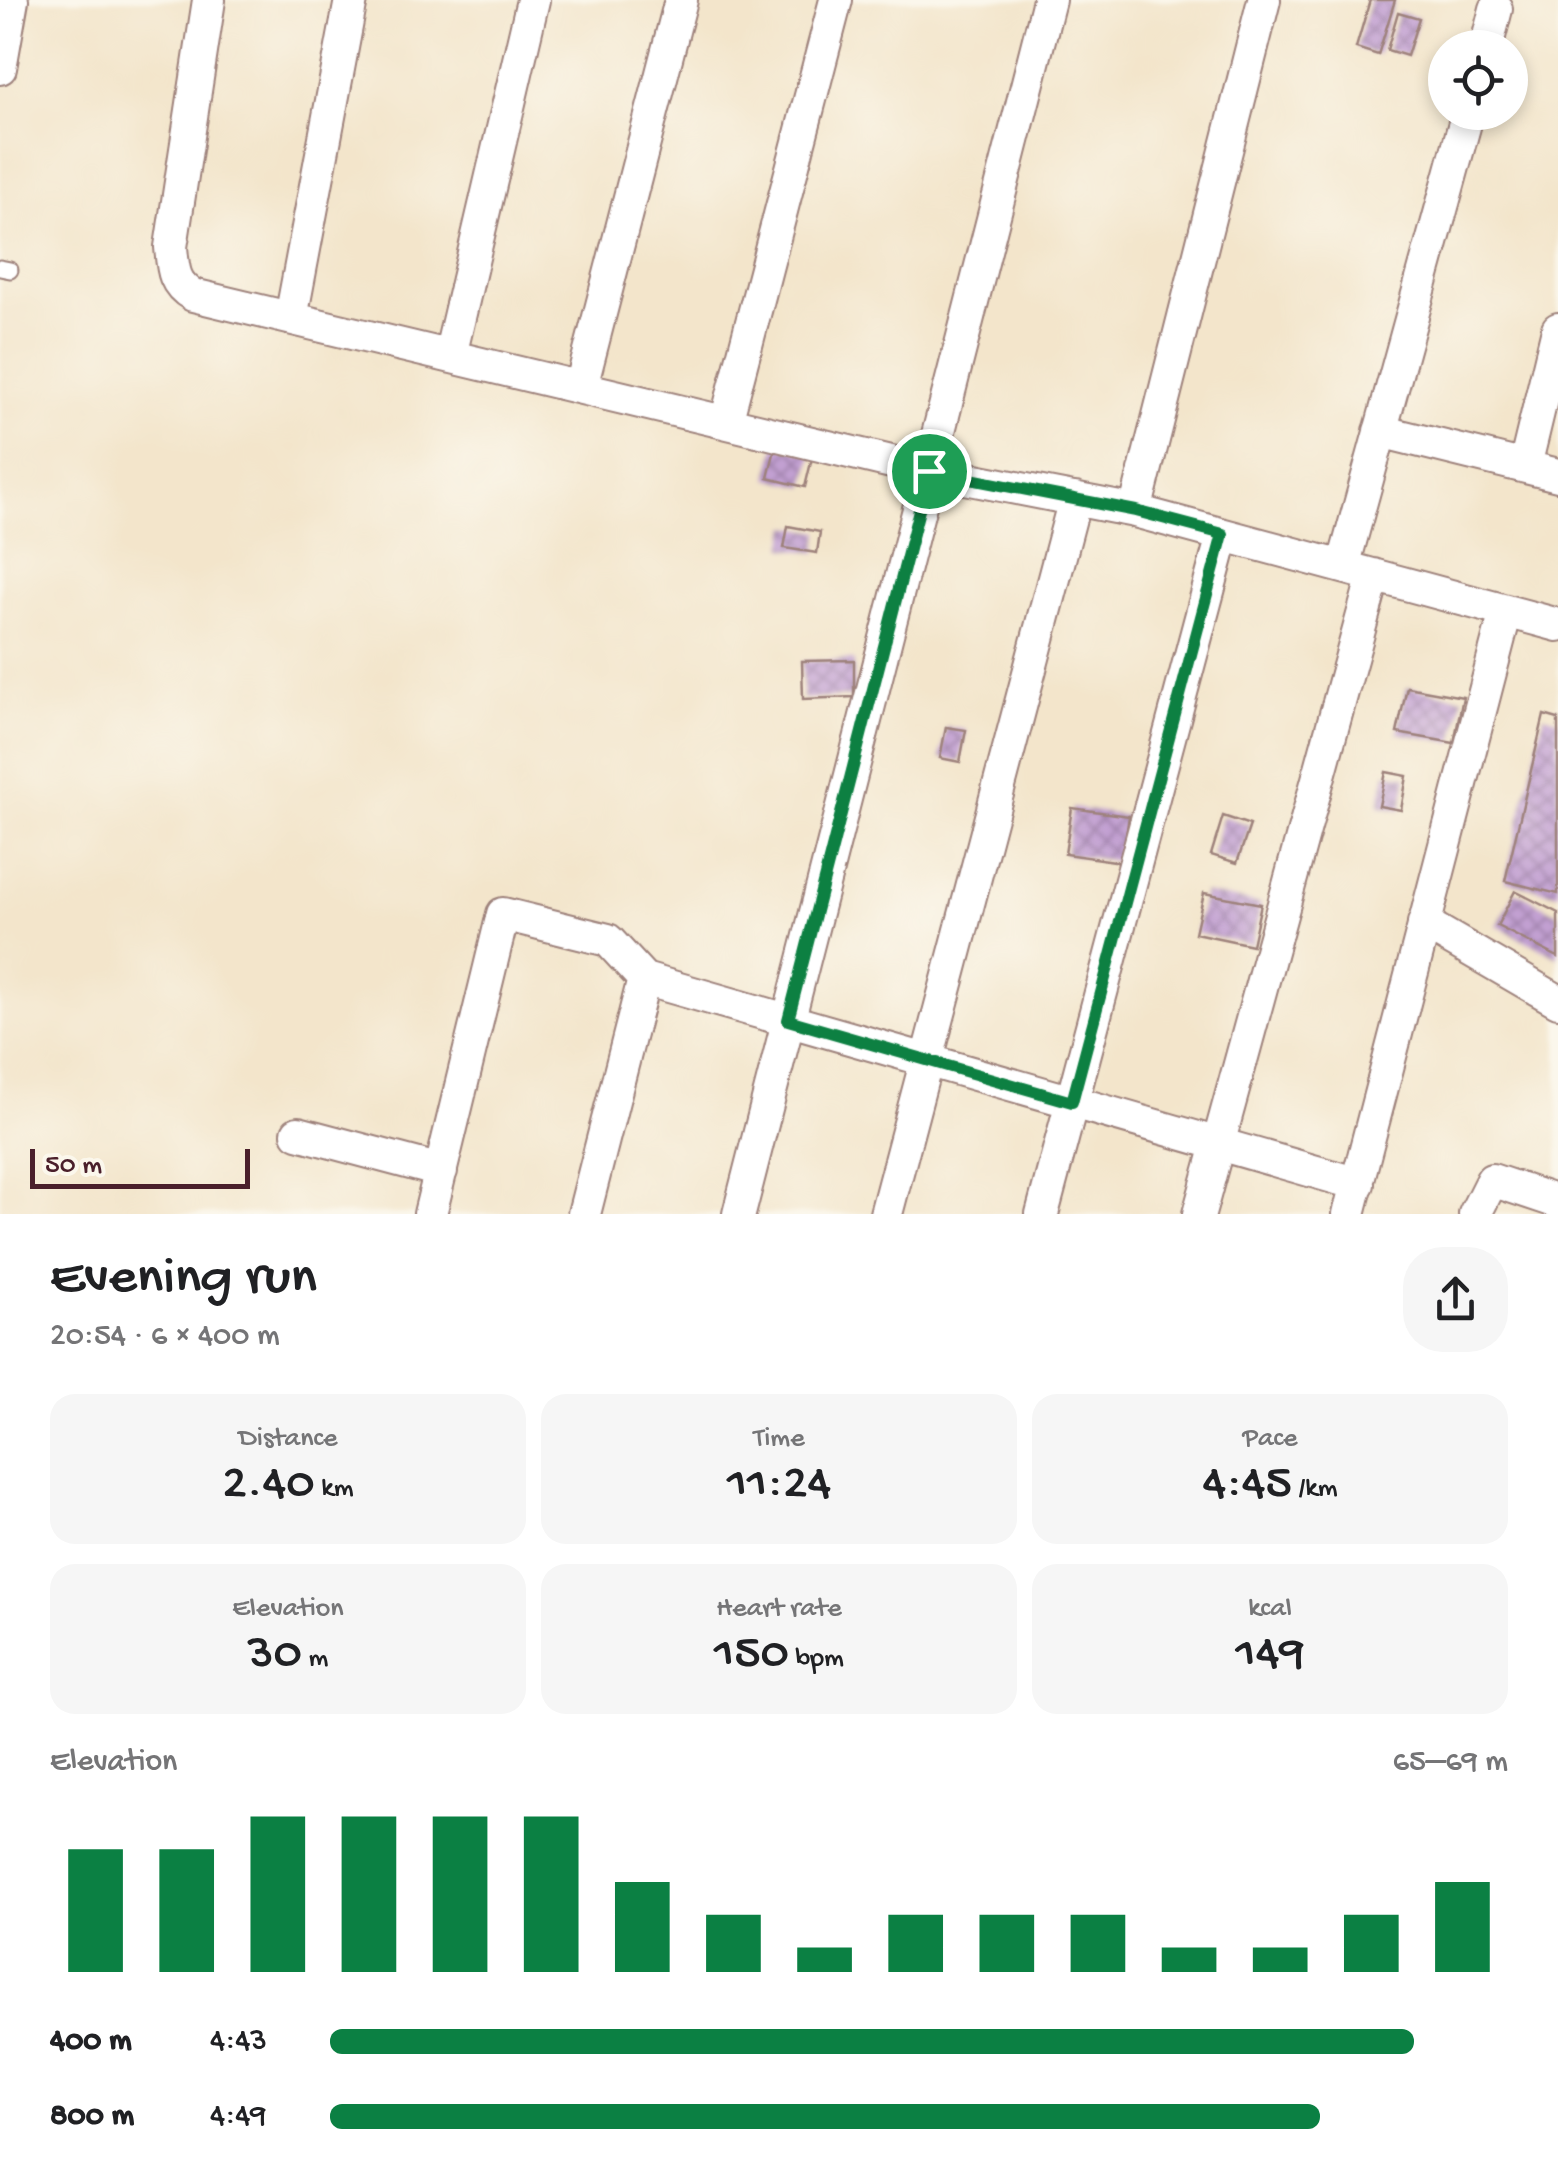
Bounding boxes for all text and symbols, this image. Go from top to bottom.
map controls [1428,30,1528,130]
button: locate [1428,30,1528,130]
pin [887,429,972,514]
icon: arrive [902,444,957,499]
scale bar [30,1144,250,1188]
text: 50 m [45,1150,102,1183]
button: share [1403,1247,1508,1352]
text: Evening run [50,1248,317,1312]
text: 20:54 · 6 × 400 m [50,1318,280,1356]
text: Distance [239,1423,337,1456]
text: Time [753,1423,805,1456]
text: Pace [1243,1423,1297,1456]
text: 2.40 [222,1456,315,1515]
text: 11:24 [727,1456,831,1515]
text: 4:45 [1202,1456,1292,1515]
text: km [315,1473,354,1506]
text: /km [1292,1473,1338,1506]
text: Elevation [232,1593,344,1626]
text: Heart rate [716,1593,842,1626]
text: kcal [1248,1593,1292,1626]
text: 30 [248,1626,302,1685]
text: 150 [714,1626,789,1685]
text: 149 [1236,1626,1304,1685]
text: m [302,1643,328,1676]
text: bpm [789,1643,844,1676]
text: Elevation [50,1744,177,1782]
text: 65–69 m [1393,1744,1508,1782]
text: 400 m [50,2023,132,2061]
text: 4:43 [210,2023,267,2061]
text: 800 m [50,2098,134,2136]
text: 4:49 [210,2098,266,2136]

